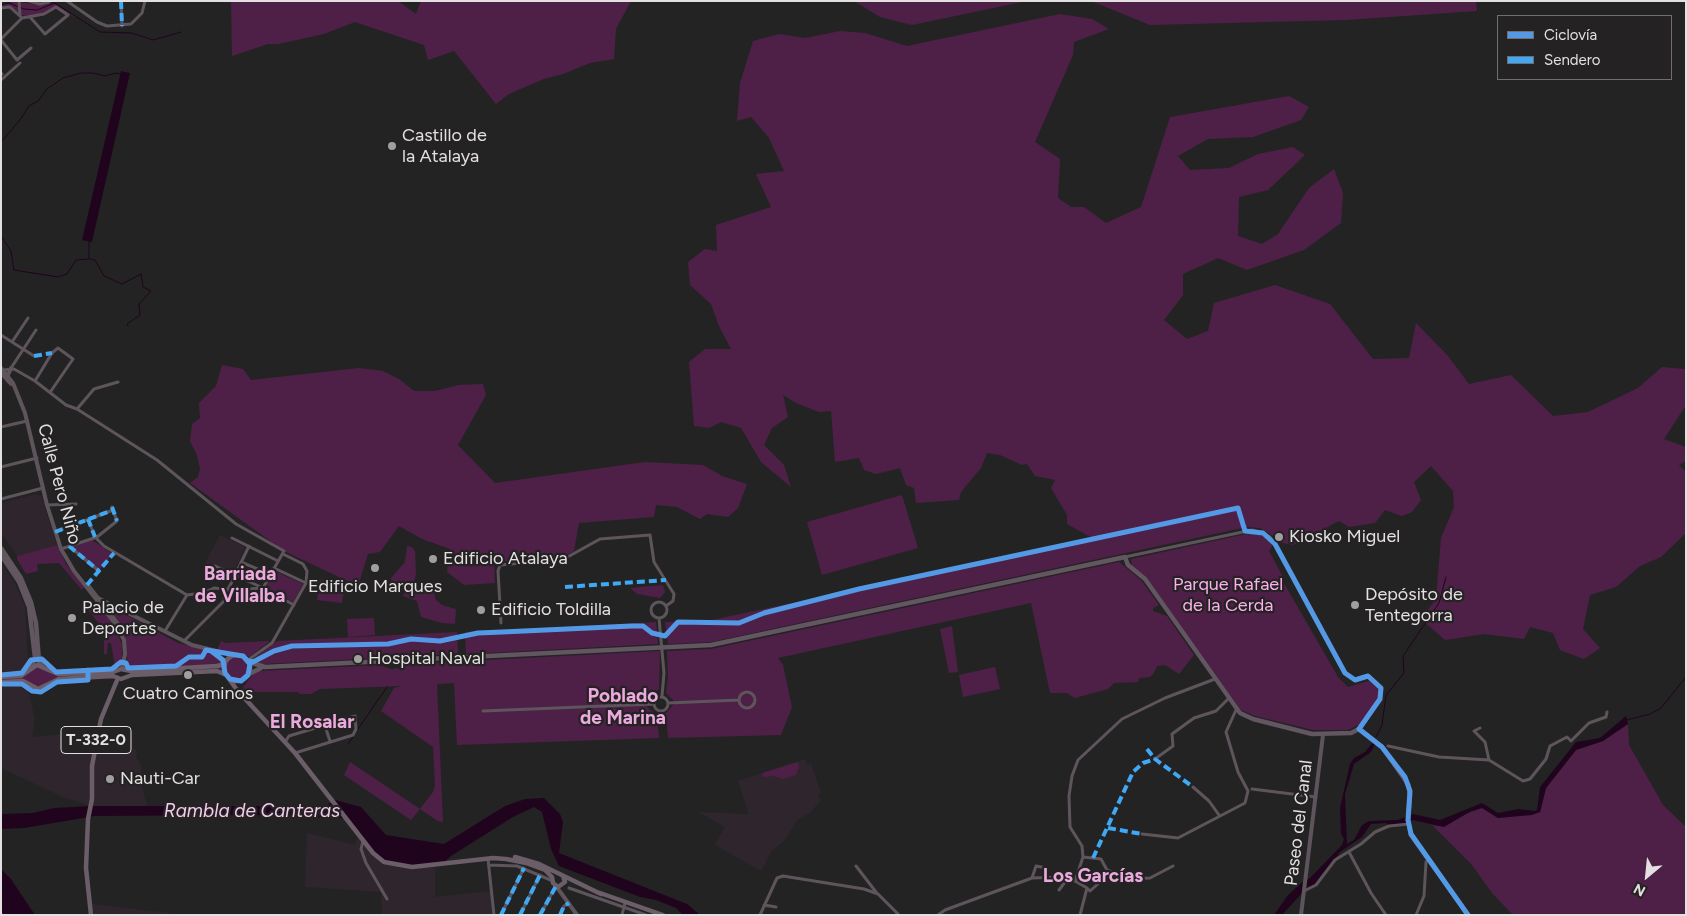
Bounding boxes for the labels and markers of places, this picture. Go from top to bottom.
place label: Castillo de la Atalaya [402,125,487,168]
marker: Castillo de la Atalaya [386,140,398,152]
place label: Kiosko Miguel [1289,526,1400,548]
marker: Kiosko Miguel [1273,531,1285,543]
place label: Edificio Atalaya [443,548,568,570]
marker: Edificio Atalaya [427,553,439,565]
marker: Edificio Marques [369,562,381,574]
place label: Edificio Marques [308,576,442,598]
place label: Depósito de Tentegorra [1365,584,1463,626]
place label: Palacio de Deportes [82,597,164,640]
place label: Edificio Toldilla [491,599,611,621]
marker: Depósito de Tentegorra [1349,599,1361,611]
marker: Edificio Toldilla [475,604,487,616]
marker: Palacio de Deportes [66,612,78,624]
place label: Hospital Naval [368,648,485,670]
marker: Hospital Naval [352,653,364,665]
marker: Cuatro Caminos [182,669,194,681]
place label: Cuatro Caminos [123,683,253,705]
place label: Nauti-Car [120,768,200,790]
marker: Nauti-Car [104,773,116,785]

